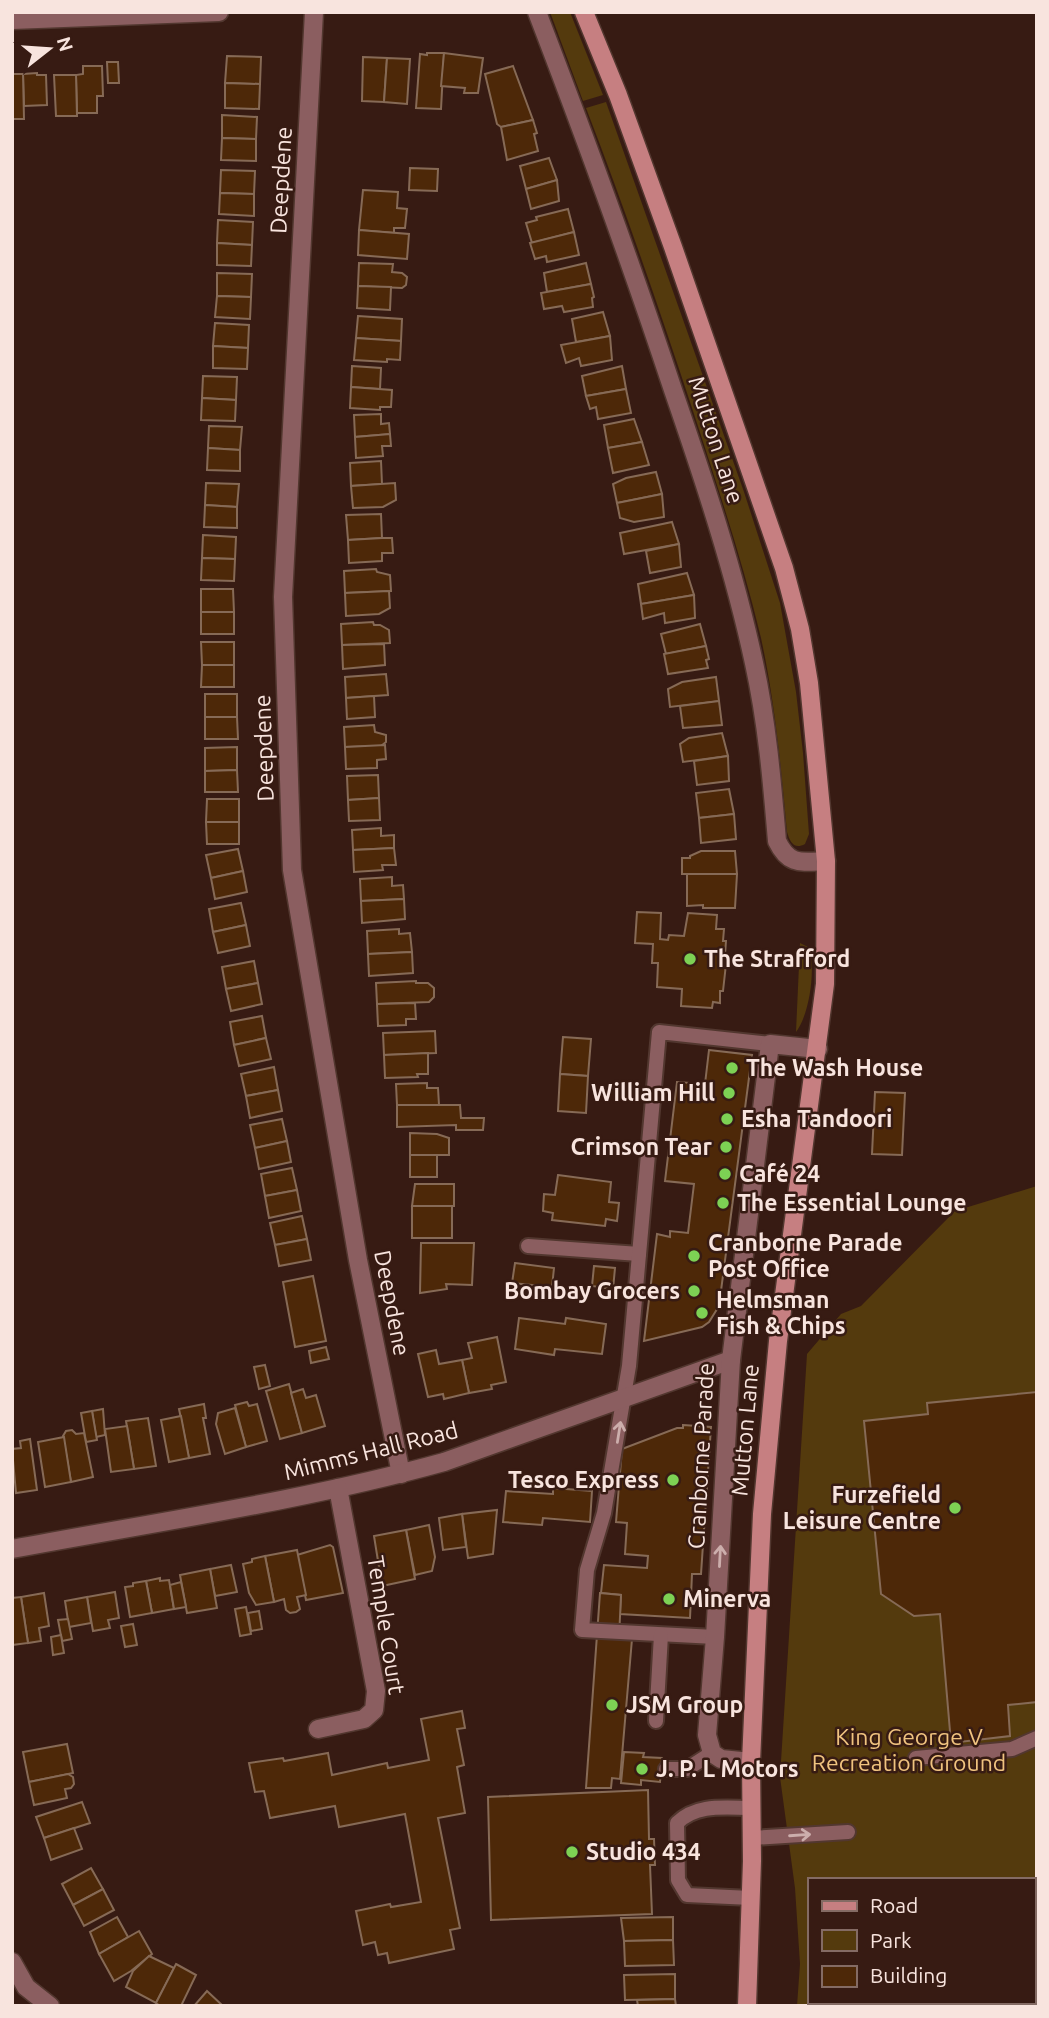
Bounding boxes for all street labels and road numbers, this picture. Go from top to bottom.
street label: Deepdene [265,126,296,234]
street label: Mutton Lane [684,373,749,507]
street label: Deepdene [249,694,278,802]
street label: Deepdene [370,1248,415,1358]
street label: Cranborne Parade [683,1362,718,1550]
street label: Mutton Lane [726,1363,763,1497]
street label: Mimms Hall Road [281,1417,461,1484]
street label: Temple Court [363,1554,410,1696]

